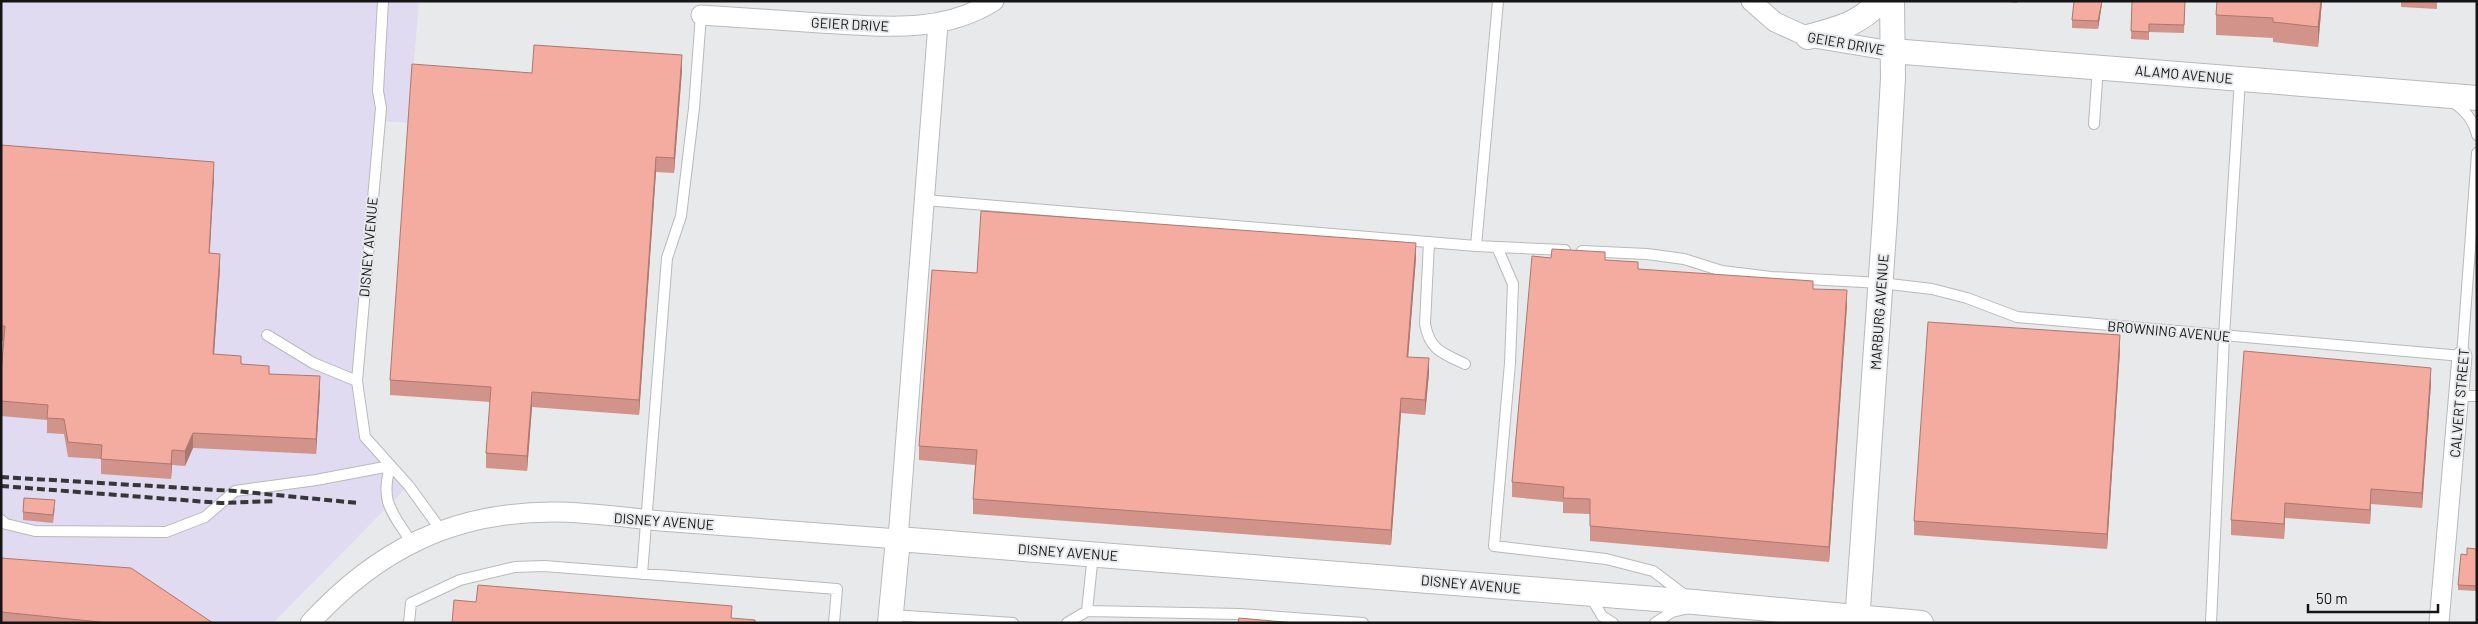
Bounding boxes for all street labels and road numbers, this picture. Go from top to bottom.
street label: GEIER DRIVE [811,13,889,35]
street label: GEIER DRIVE [1806,28,1886,58]
street label: ALAMO AVENUE [2134,61,2234,87]
street label: DISNEY AVENUE [355,196,381,298]
street label: MARBURG AVENUE [1866,253,1892,371]
street label: BROWNING AVENUE [2107,317,2231,345]
street label: CALVERT STREET [2446,348,2472,458]
street label: DISNEY AVENUE [613,509,715,533]
street label: DISNEY AVENUE [1017,540,1119,564]
street label: DISNEY AVENUE [1420,571,1522,597]

